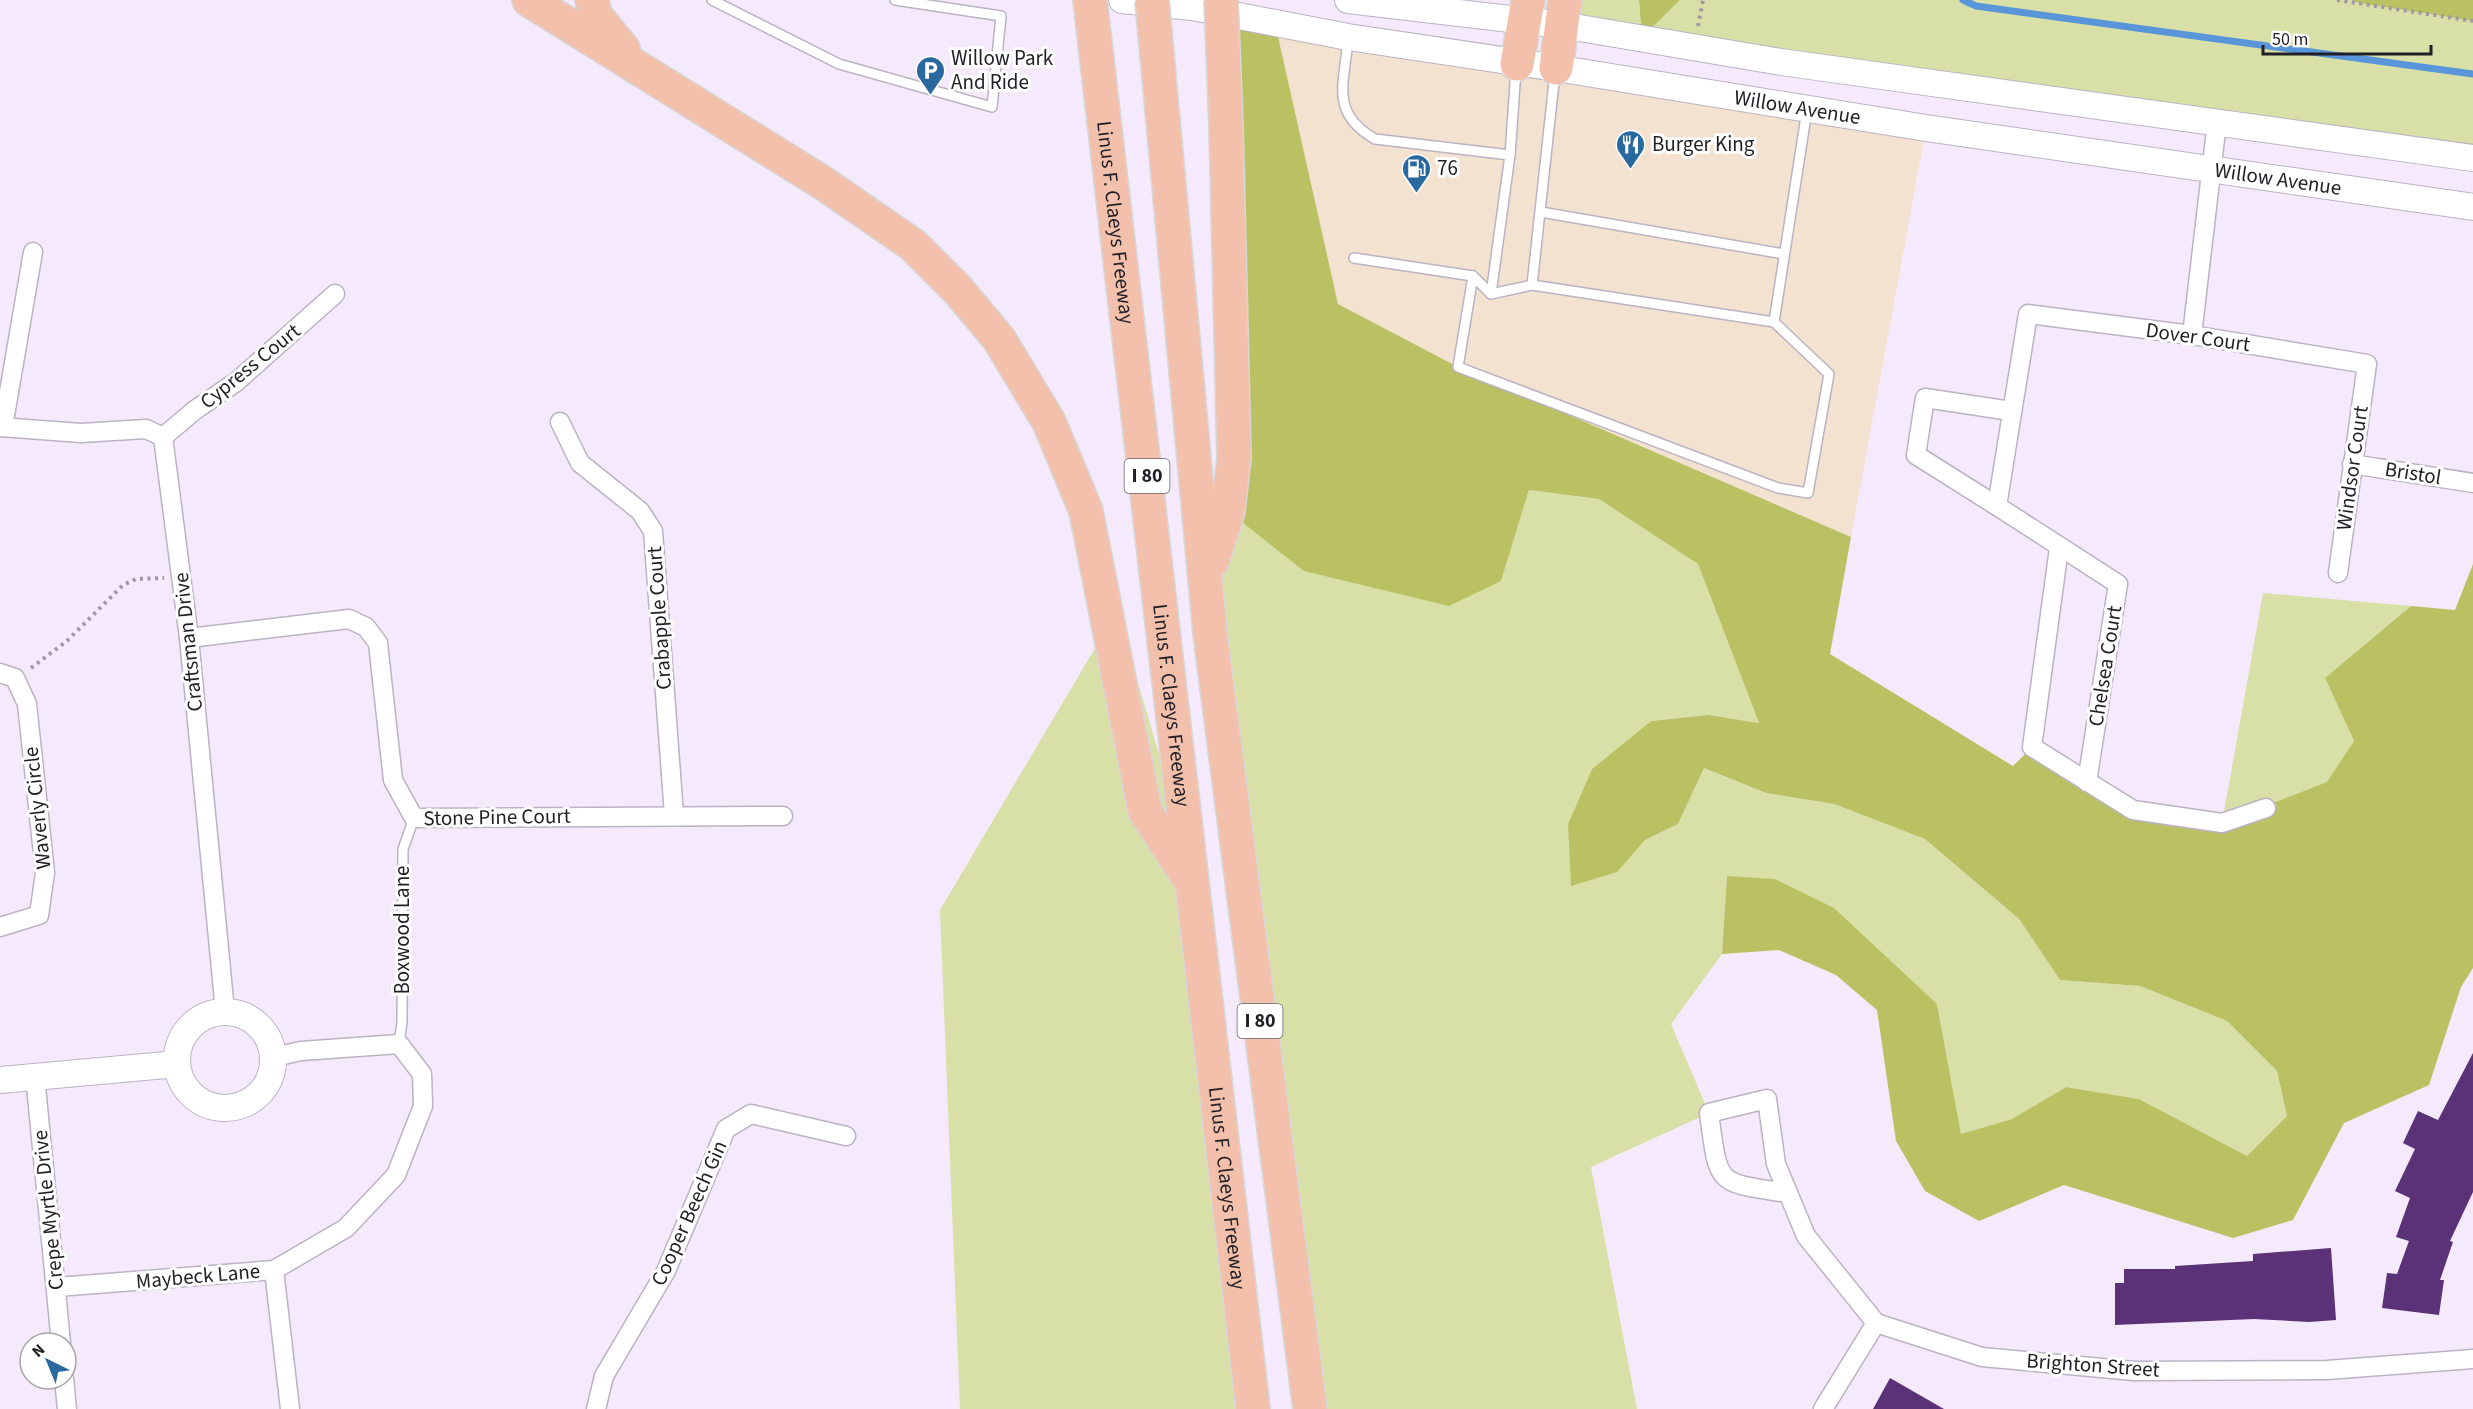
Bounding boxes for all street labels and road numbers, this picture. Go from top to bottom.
street label: Willow Avenue [1732,82,1863,132]
street label: Linus F. Claeys Freeway [1089,119,1142,326]
street label: Willow Avenue [2213,155,2343,203]
street label: Dover Court [2144,315,2252,359]
street label: Cypress Court [193,316,307,416]
street label: Windsor Court [2328,404,2376,532]
street label: Bristol [2383,454,2443,492]
road number: I 80 [1124,459,1170,493]
street label: Crabapple Court [639,545,679,691]
street label: Craftsman Drive [166,571,210,713]
street label: Linus F. Claeys Freeway [1145,602,1198,809]
street label: Chelsea Court [2081,603,2129,729]
street label: Waverly Circle [16,745,58,871]
street label: Stone Pine Court [423,801,571,833]
street label: Boxwood Lane [387,865,417,995]
road number: I 80 [1238,1004,1282,1038]
street label: Linus F. Claeys Freeway [1201,1085,1254,1291]
street label: Crepe Myrtle Drive [25,1129,71,1291]
street label: Cooper Beech Gin [644,1135,734,1291]
street label: Maybeck Lane [135,1256,261,1296]
street label: Brighton Street [2025,1345,2161,1385]

